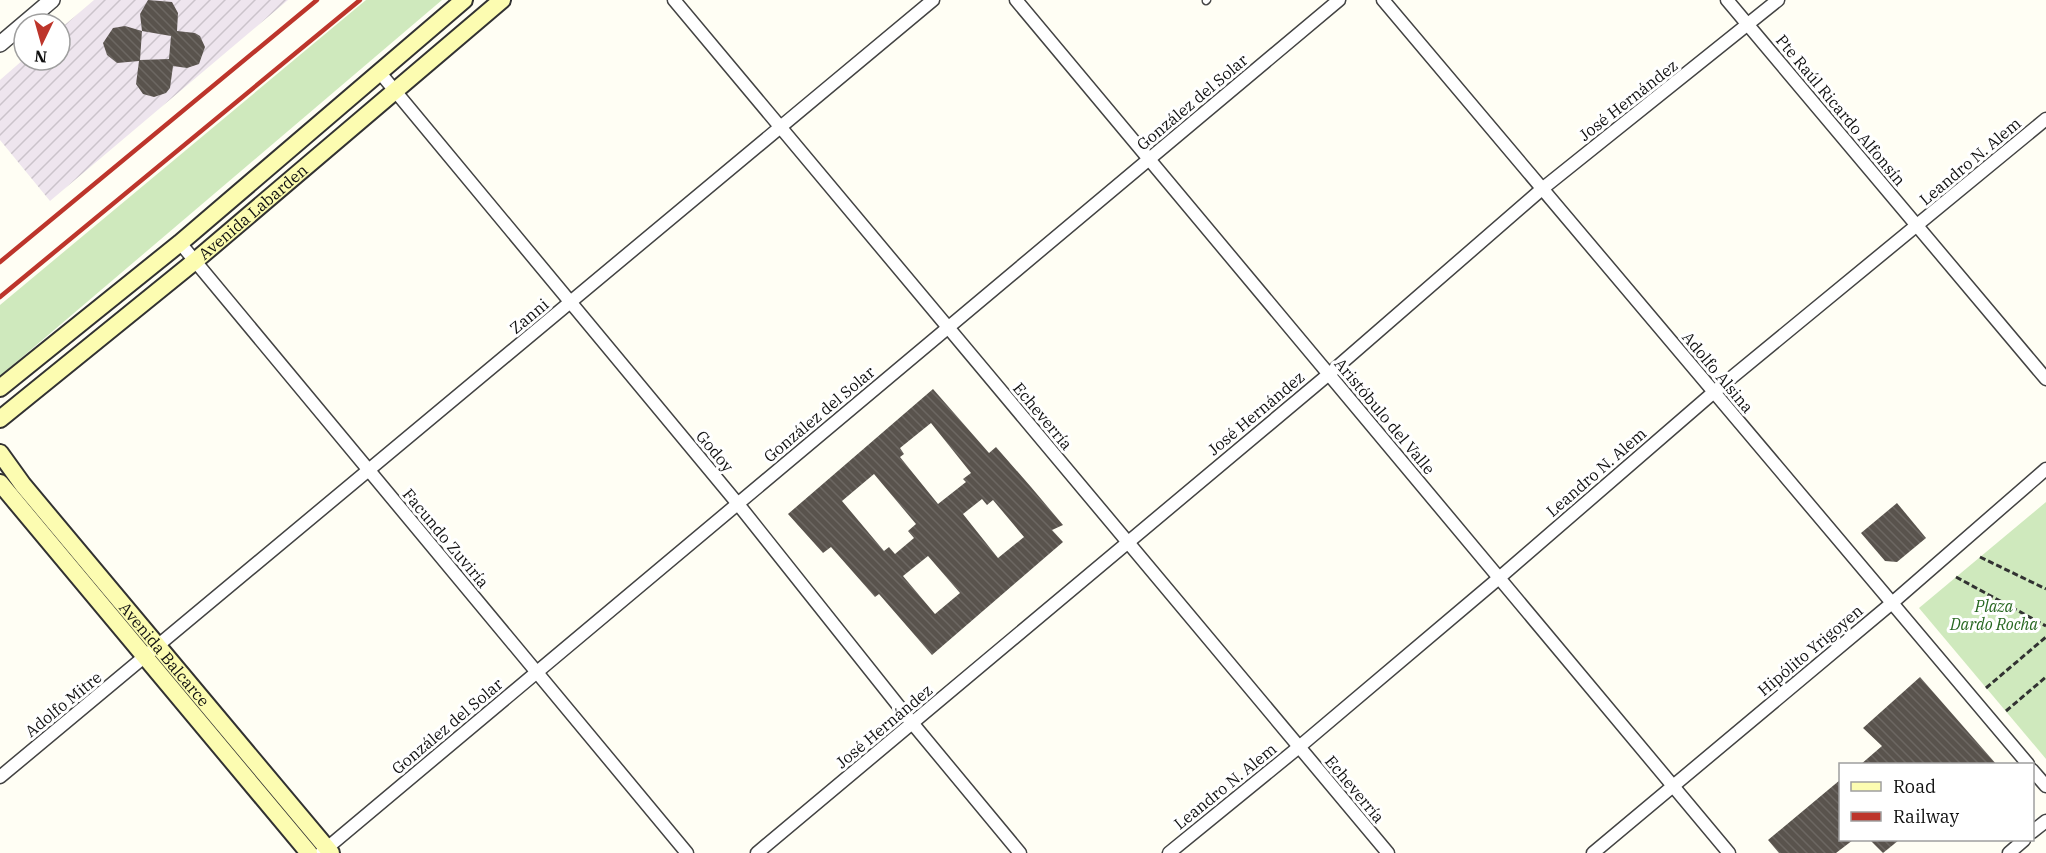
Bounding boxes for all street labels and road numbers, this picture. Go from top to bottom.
street label: Pte Raúl Ricardo Alfonsín [1772,30,1910,190]
street label: González del Solar [1132,50,1252,154]
street label: José Hernández [1575,55,1681,145]
street label: Leandro N. Alem [1915,113,2025,209]
street label: Avenida Labarden [194,160,312,264]
street label: Zanni [506,294,552,338]
street label: Adolfo Alsina [1678,327,1758,417]
street label: Aristóbulo del Valle [1330,354,1440,478]
street label: González del Solar [759,362,879,466]
street label: José Hernández [1204,367,1308,459]
street label: Echeverría [1009,378,1077,454]
street label: Leandro N. Alem [1542,423,1650,521]
street label: Godoy [692,426,738,476]
street label: Facundo Zuviría [399,484,493,592]
street label: Avenida Balcarce [115,598,214,710]
street label: Hipólito Yrigoyen [1753,600,1867,700]
street label: Adolfo Mitre [21,667,105,741]
street label: González del Solar [387,674,507,778]
street label: José Hernández [832,680,936,772]
street label: Leandro N. Alem [1170,739,1280,833]
street label: Echeverría [1321,751,1389,827]

